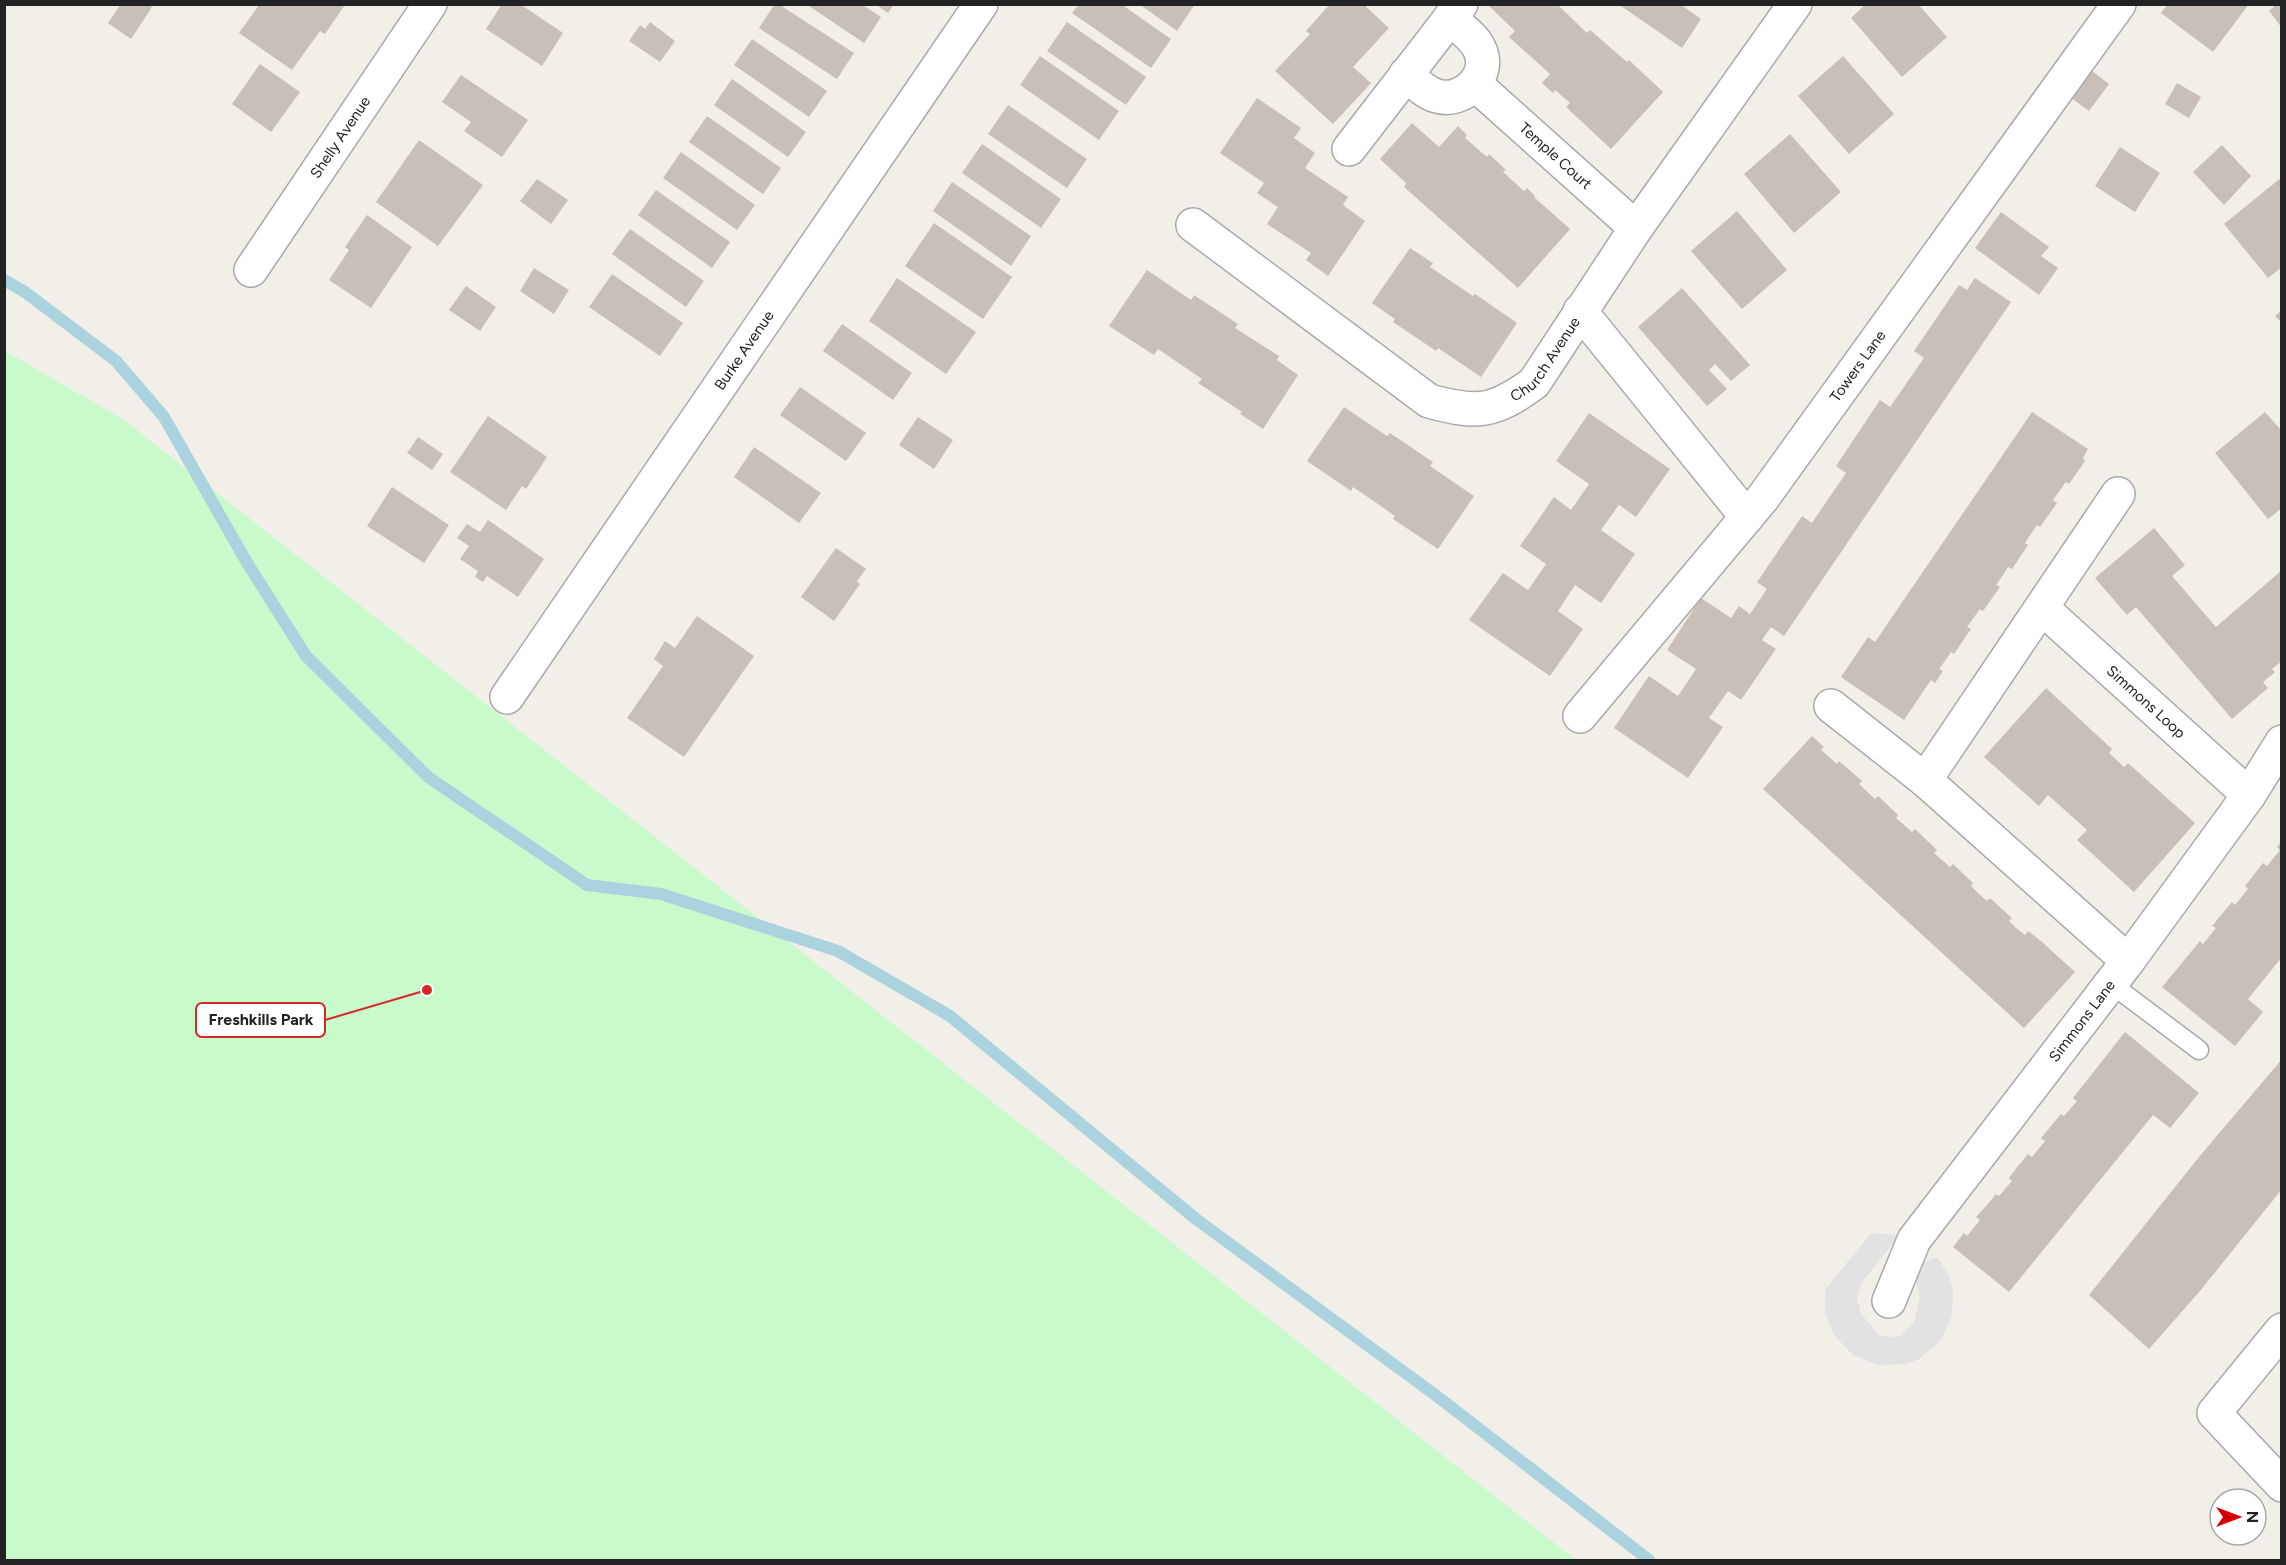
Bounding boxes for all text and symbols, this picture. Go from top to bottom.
street label: Shelly Avenue [306,93,374,182]
street label: Temple Court [1516,119,1596,193]
street label: Burke Avenue [711,307,778,394]
street label: Church Avenue [1507,314,1584,406]
street label: Towers Lane [1826,327,1890,405]
street label: Simmons Loop [2103,662,2189,742]
street label: Simmons Lane [2045,977,2119,1065]
callout: Freshkills Park [196,1003,325,1037]
text: Freshkills Park [209,1010,314,1029]
north arrow [2208,1487,2268,1547]
text: N [2243,1511,2262,1523]

